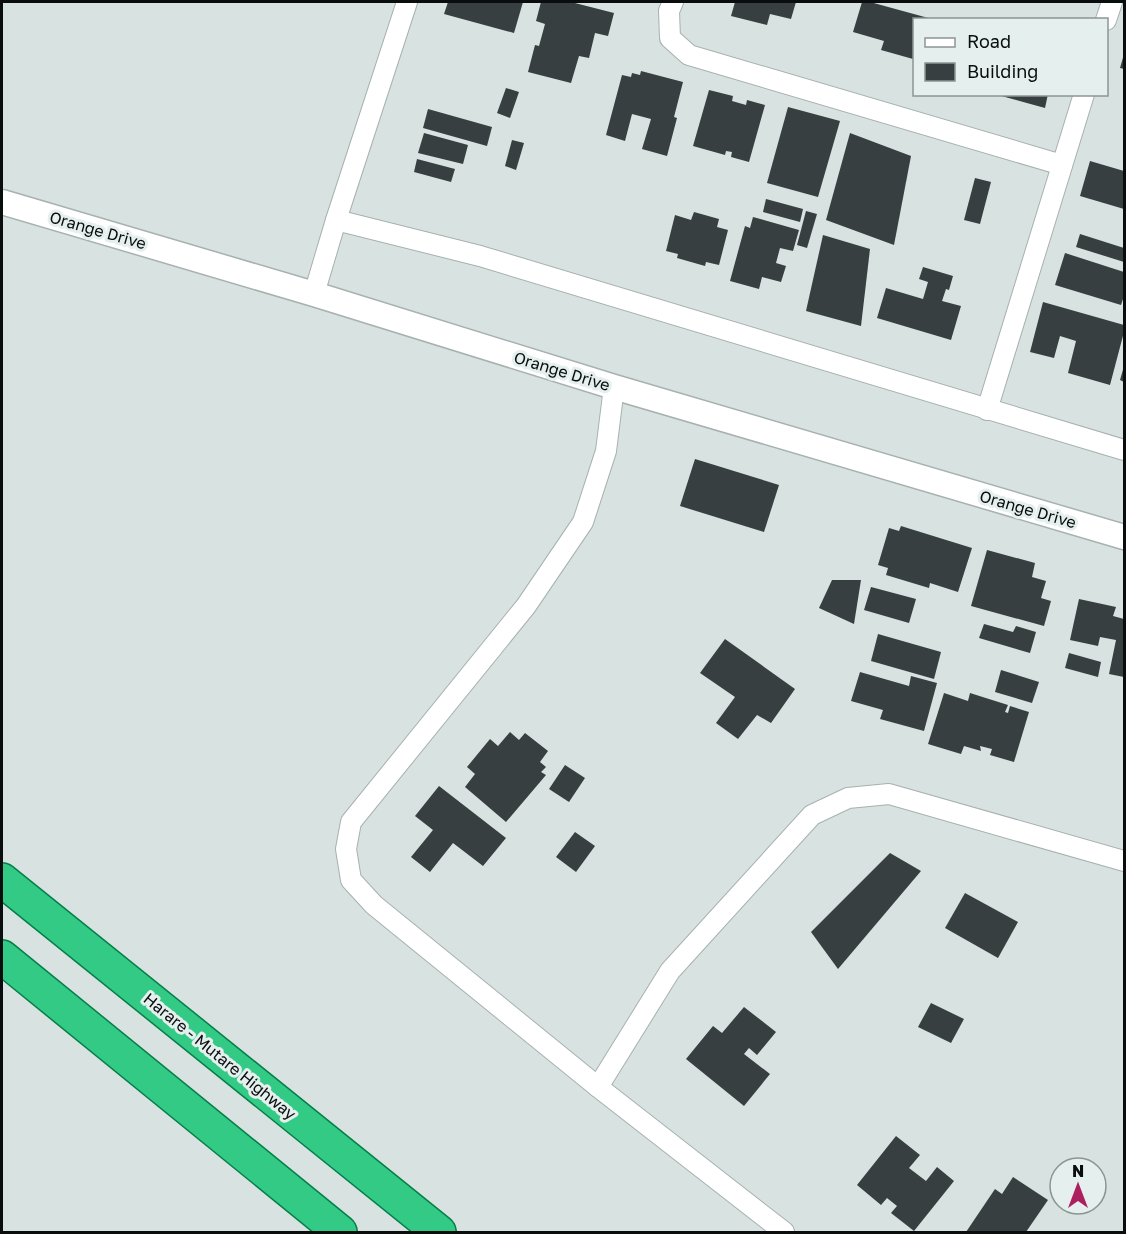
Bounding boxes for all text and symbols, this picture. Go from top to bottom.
legend [913,18,1108,96]
text: Road [967,30,1011,52]
text: Building [967,60,1038,82]
street label: Orange Drive [47,207,149,253]
street label: Orange Drive [511,347,613,395]
street label: Orange Drive [977,486,1079,532]
street label: Harare - Mutare Highway [140,988,300,1124]
north arrow [1048,1156,1108,1216]
text: N [1072,1161,1084,1181]

